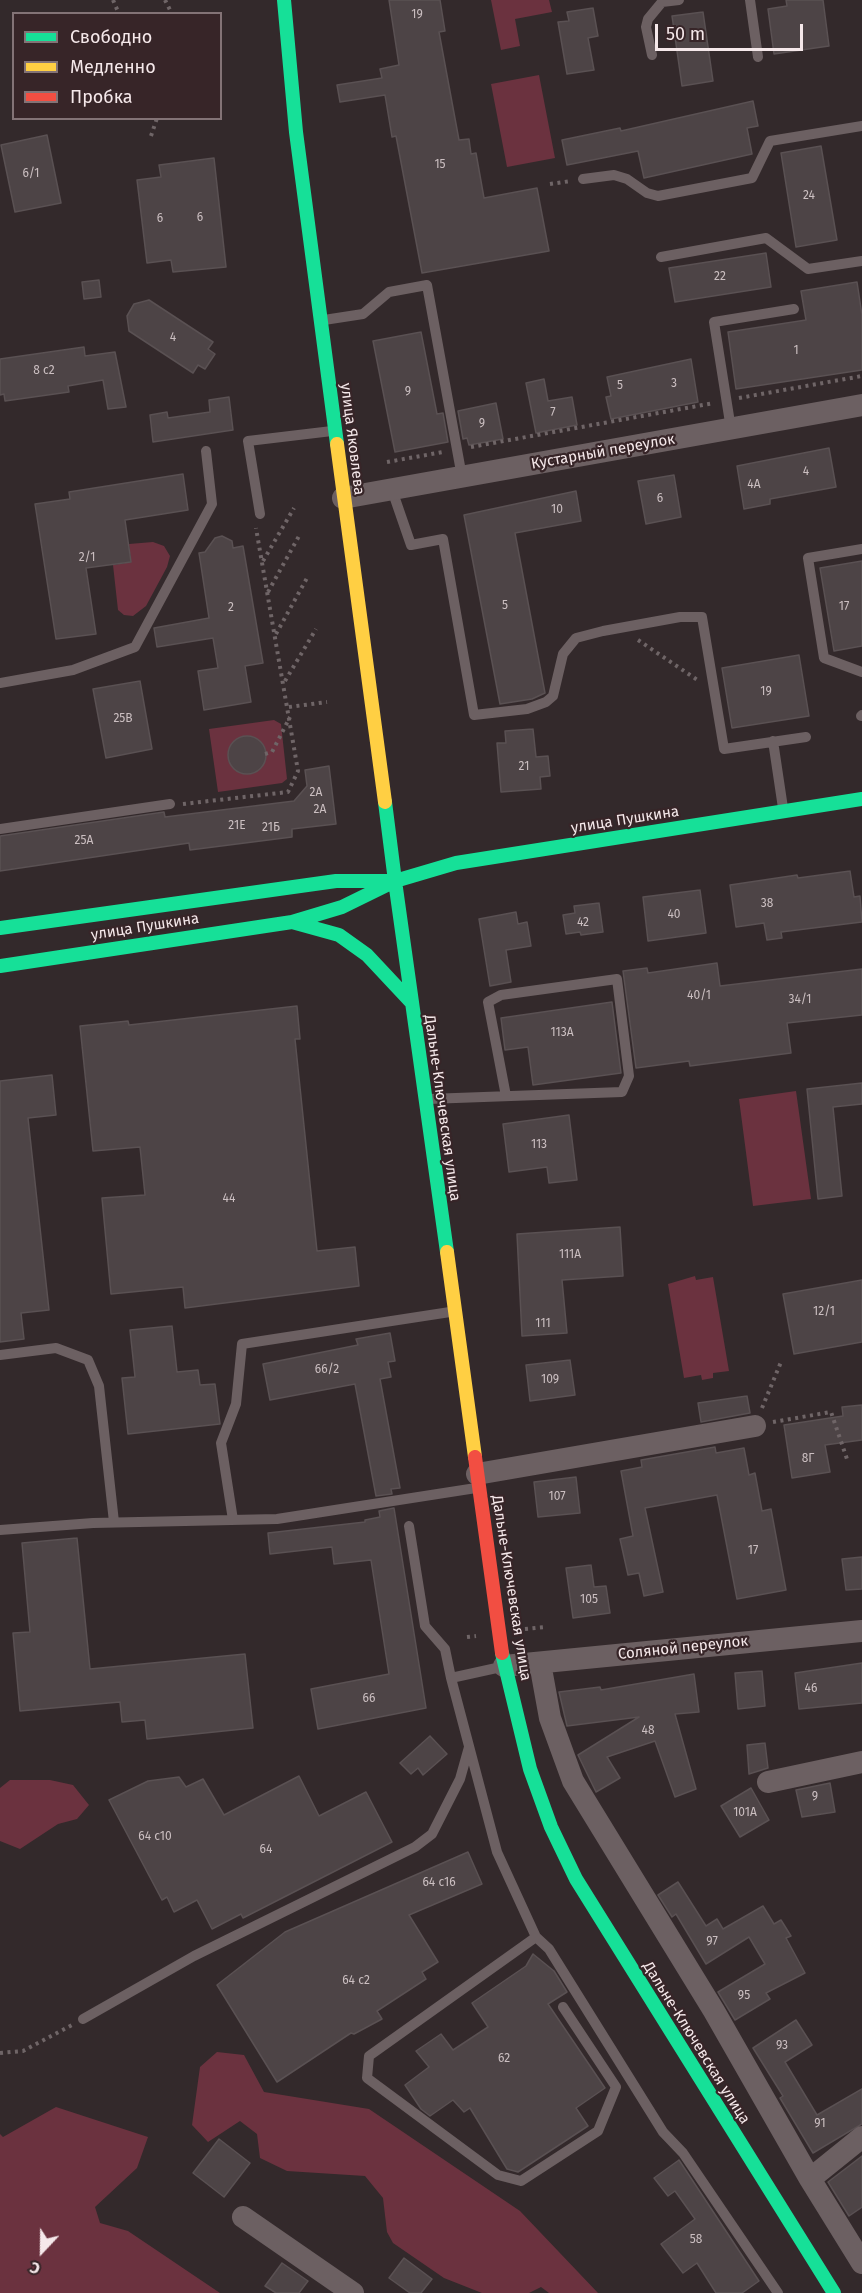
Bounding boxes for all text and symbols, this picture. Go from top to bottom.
house number: 19 [411,8,423,22]
legend [12,12,222,120]
scale bar [658,12,806,50]
text: 50 m [666,23,705,45]
text: Свободно [70,26,152,48]
text: Медленно [70,56,156,78]
text: Пробка [70,86,133,108]
house number: 15 [434,158,446,172]
house number: 6/1 [23,167,39,181]
house number: 24 [803,189,815,203]
house number: 6 [197,211,203,225]
house number: 6 [157,212,163,226]
house number: 22 [714,270,726,284]
house number: 4 [170,331,176,345]
house number: 1 [793,344,799,358]
house number: 8 с2 [33,364,55,378]
house number: 3 [671,377,677,391]
house number: 5 [617,379,623,393]
street label: улица Яковлева [336,382,368,496]
house number: 9 [405,385,411,399]
house number: 7 [550,406,556,420]
house number: 9 [479,417,485,431]
street label: Кустарный переулок [530,430,676,474]
house number: 4 [803,465,809,479]
house number: 4А [747,478,761,492]
house number: 6 [657,492,663,506]
house number: 10 [551,503,563,517]
house number: 2/1 [79,551,95,565]
house number: 5 [502,599,508,613]
house number: 17 [839,600,849,614]
house number: 2 [228,601,234,615]
house number: 19 [760,685,772,699]
house number: 25В [113,712,133,726]
house number: 21 [519,760,529,774]
house number: 2А [310,786,322,800]
house number: 2А [314,803,326,817]
street label: улица Пушкина [570,803,680,837]
house number: 21Е [228,819,246,833]
house number: 21Б [262,821,280,835]
house number: 25А [75,834,93,848]
house number: 38 [761,897,773,911]
house number: 40 [667,908,681,922]
street label: улица Пушкина [90,910,200,944]
house number: 42 [577,916,589,930]
house number: 40/1 [687,989,711,1003]
house number: 34/1 [789,993,811,1007]
street label: Дальне-Ключевская улица [420,1014,464,1202]
house number: 113А [550,1026,574,1040]
house number: 113 [531,1138,547,1152]
house number: 44 [223,1192,235,1206]
house number: 111А [559,1248,581,1262]
house number: 12/1 [813,1305,835,1319]
house number: 111 [535,1317,551,1331]
house number: 66/2 [315,1363,339,1377]
house number: 109 [541,1373,559,1387]
house number: 8Г [802,1452,814,1466]
house number: 107 [549,1490,565,1504]
street label: Дальне-Ключевская улица [487,1494,535,1682]
house number: 17 [748,1544,758,1558]
house number: 105 [580,1593,598,1607]
street label: Соляной переулок [617,1632,749,1664]
house number: 46 [805,1682,817,1696]
house number: 66 [363,1692,375,1706]
house number: 48 [642,1724,654,1738]
house number: 9 [812,1790,818,1804]
house number: 101А [733,1806,757,1820]
house number: 64 с10 [138,1830,172,1844]
house number: 64 [260,1843,272,1857]
house number: 64 с16 [422,1876,456,1890]
house number: 97 [706,1935,718,1949]
street label: Дальне-Ключевская улица [639,1959,753,2127]
house number: 64 с2 [342,1974,370,1988]
house number: 95 [738,1989,750,2003]
house number: 93 [776,2039,788,2053]
house number: 62 [498,2052,510,2066]
house number: 91 [814,2117,826,2131]
north arrow [12,2221,72,2281]
house number: 58 [690,2233,702,2247]
text: С [27,2258,43,2279]

